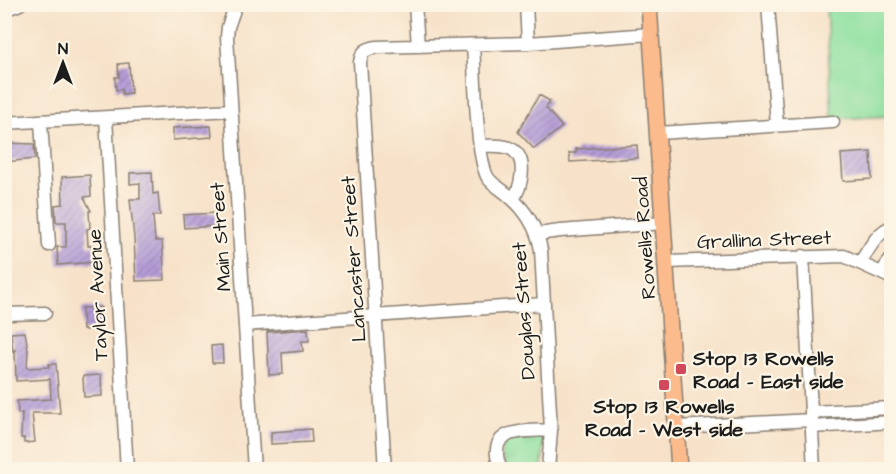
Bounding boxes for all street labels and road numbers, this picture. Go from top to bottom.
street label: Lancaster Street [334,175,374,343]
street label: Rowells Road [627,176,663,300]
street label: Main Street [203,181,239,293]
street label: Grallina Street [696,224,832,256]
street label: Taylor Avenue [81,228,116,362]
street label: Douglas Street [505,241,544,381]

